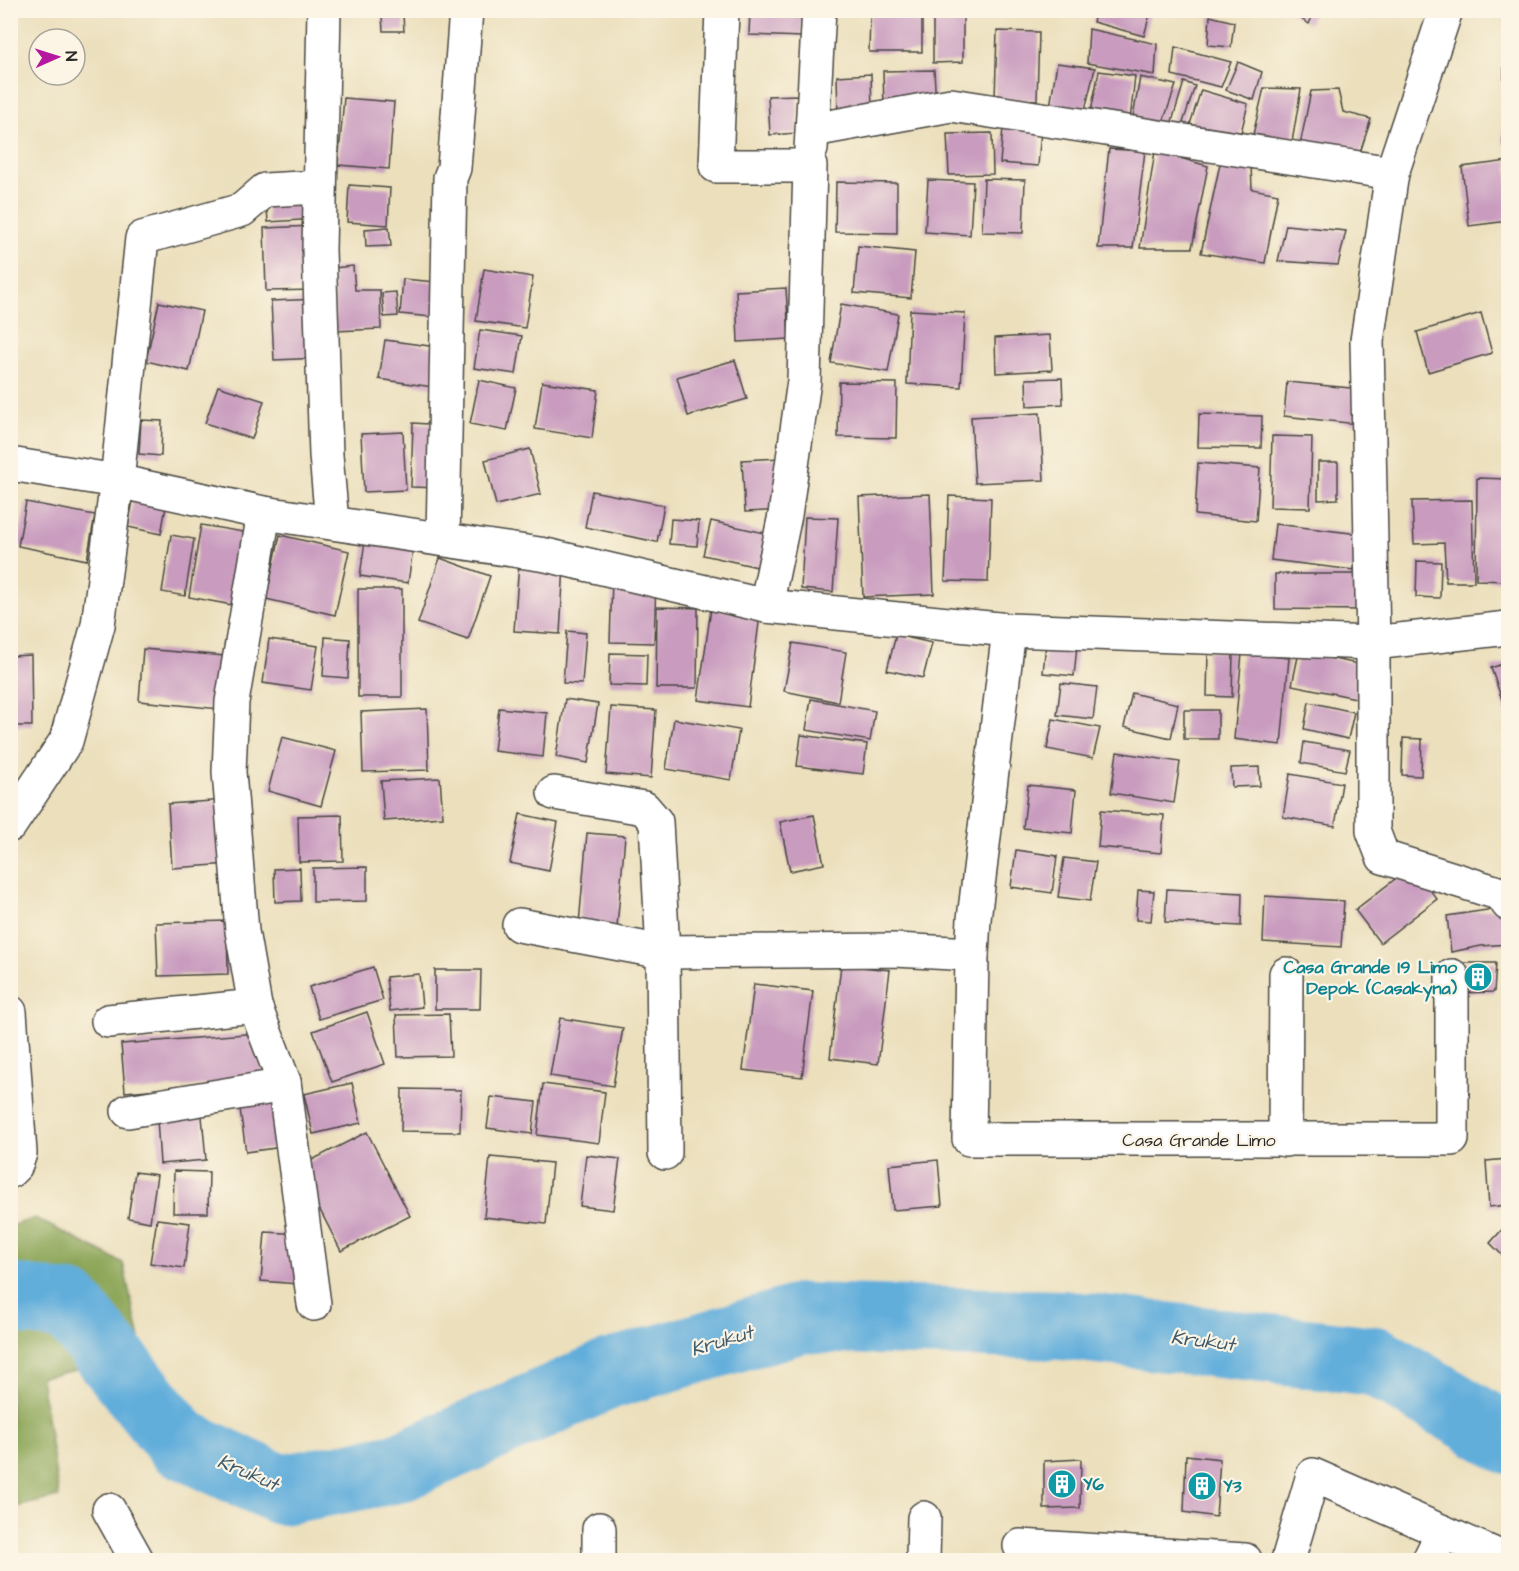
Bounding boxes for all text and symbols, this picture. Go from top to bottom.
north arrow [27,27,87,87]
text: N [60,51,82,62]
place label: Casa Grande I9 Limo Depok (Casakyna) [1283,955,1458,1002]
building icon: Casa Grande I9 Limo Depok (Casakyna) [1462,961,1494,993]
street label: Casa Grande Limo [1122,1128,1276,1153]
water label: Krukut [687,1318,758,1364]
water label: Krukut [1170,1323,1238,1359]
water label: Krukut [213,1448,285,1499]
building icon: Y6 [1046,1468,1078,1500]
building icon: Y3 [1186,1470,1218,1502]
place label: Y6 [1083,1472,1105,1497]
place label: Y3 [1223,1474,1243,1499]

